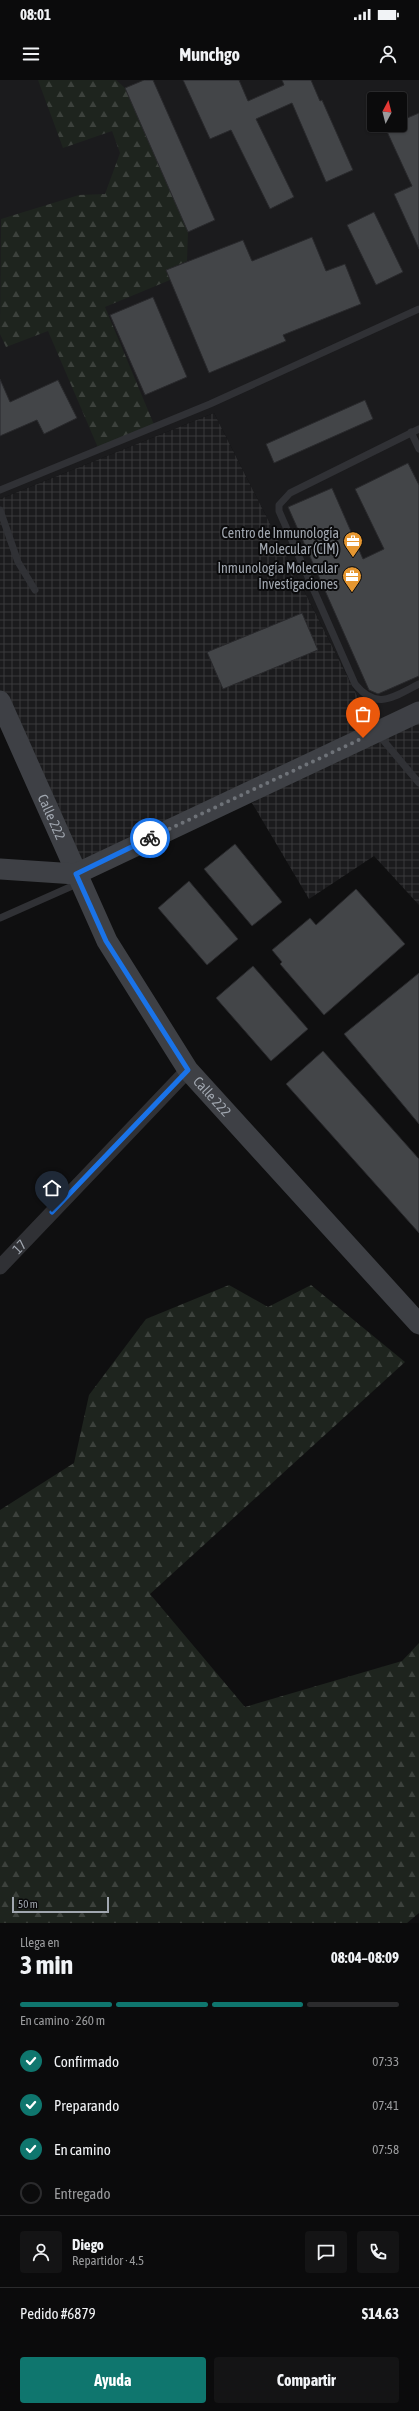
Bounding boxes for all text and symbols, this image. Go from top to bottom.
text: 08:01 [20,6,51,23]
icon: menu [20,43,42,65]
icon: person [377,43,399,65]
text: Munchgo [179,44,240,65]
north arrow [367,92,407,132]
map controls [367,92,407,132]
place label: Centro de Inmunología Molecular (CIM) [222,525,339,557]
office icon: Centro de Inmunología Molecular (CIM) [342,530,364,558]
place label: Inmunología Molecular Investigaciones [218,560,339,592]
office icon: Inmunología Molecular Investigaciones [341,565,363,593]
pin [346,697,380,738]
icon: bag [352,703,374,725]
street label: Calle 222 [35,792,69,842]
courier [130,818,170,858]
icon: bike [139,827,161,849]
street label: Calle 222 [190,1073,234,1120]
pin [35,1171,69,1212]
icon: home [41,1177,63,1199]
street label: 17 [9,1236,30,1257]
scale bar [12,1895,109,1914]
text: 50 m [18,1898,38,1910]
text: Llega en [20,1935,60,1950]
text: 08:04–08:09 [331,1949,399,1966]
text: 3 min [20,1950,73,1980]
text: En camino · 260 m [20,2013,105,2028]
icon: check [20,2050,42,2072]
text: Confirmado [54,2053,119,2070]
text: 07:33 [372,2054,399,2069]
icon: check [20,2094,42,2116]
text: Preparando [54,2097,119,2114]
text: 07:41 [372,2098,399,2113]
icon: check [20,2138,42,2160]
text: En camino [54,2141,111,2158]
text: 07:58 [372,2142,399,2157]
text: Entregado [54,2185,111,2202]
button: person [20,2231,62,2273]
button: chat [305,2231,347,2273]
button: phone [357,2231,399,2273]
text: Diego [72,2236,104,2253]
text: Repartidor · 4.5 [72,2253,144,2268]
text: Pedido #6879 [20,2305,96,2322]
text: $14.63 [362,2305,399,2322]
button: Ayuda [20,2357,206,2403]
button: Compartir [214,2357,399,2403]

